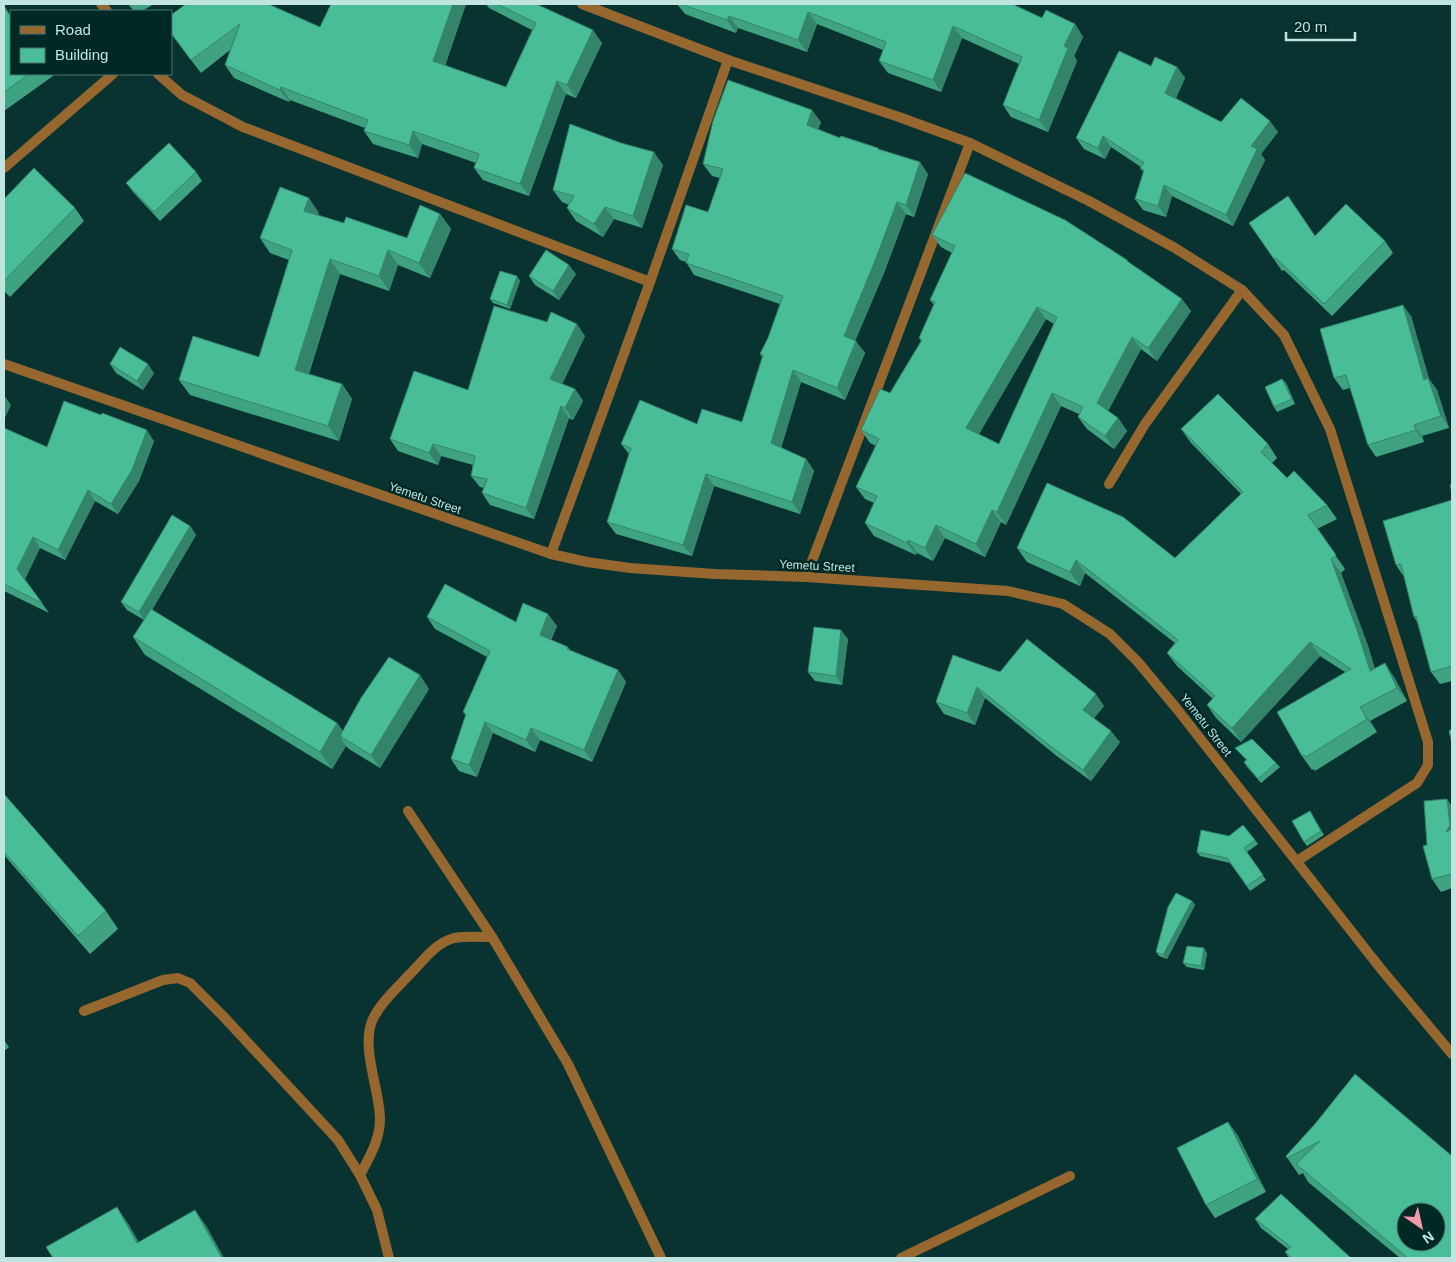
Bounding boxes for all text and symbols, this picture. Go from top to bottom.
legend [10,10,172,75]
scale bar [1286,10,1355,42]
text: 20 m [1294,18,1327,35]
text: Road [55,21,91,38]
text: Building [55,46,108,63]
street label: Yemetu Street [387,479,464,517]
street label: Yemetu Street [779,557,856,575]
street label: Yemetu Street [1177,691,1235,760]
north arrow [1396,1202,1446,1252]
text: N [1420,1228,1437,1247]

